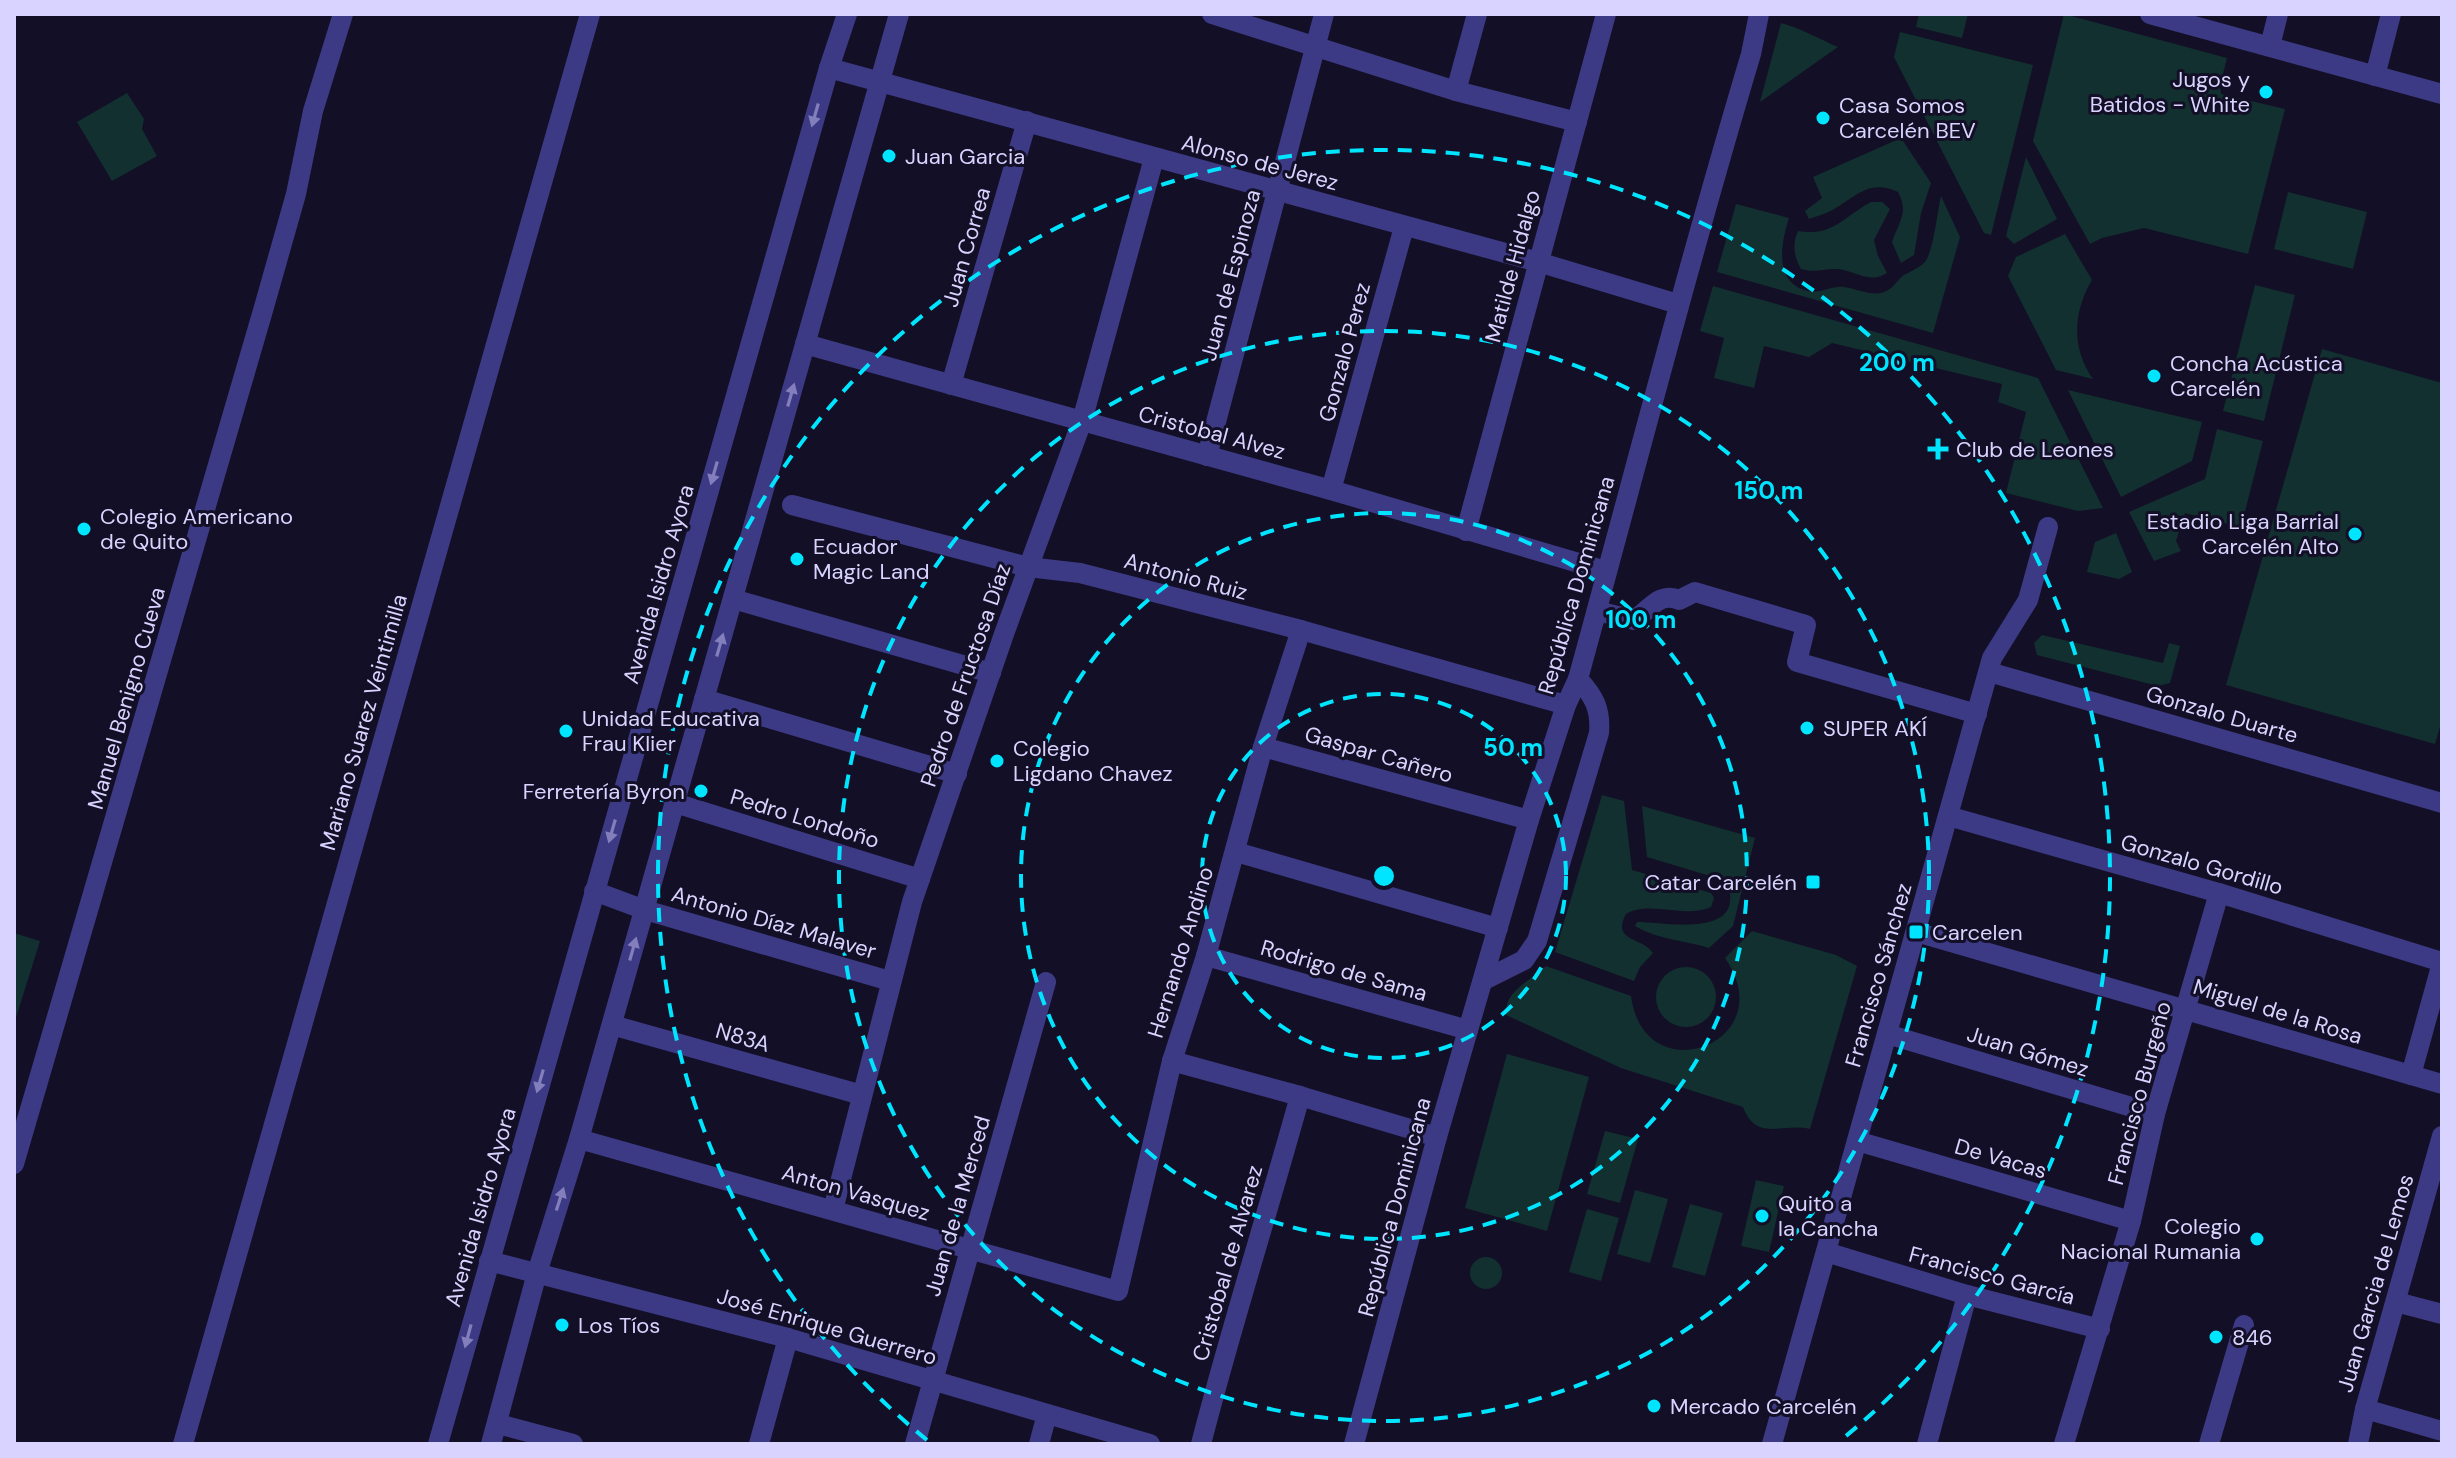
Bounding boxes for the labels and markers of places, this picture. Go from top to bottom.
place label: Jugos y Batidos - White [2090,65,2250,119]
marker: Jugos y Batidos - White [2257,83,2275,101]
place label: Casa Somos Carcelén BEV [1839,91,1976,145]
marker: Casa Somos Carcelén BEV [1814,109,1832,127]
place label: Juan Garcia [905,142,1025,171]
marker: Juan Garcia [880,147,898,165]
place label: Concha Acústica Carcelén [2170,349,2343,403]
marker: Concha Acústica Carcelén [2145,367,2163,385]
place label: Club de Leones [1956,435,2114,464]
marker: Club de Leones [1927,438,1949,460]
place label: Colegio Americano de Quito [100,502,293,556]
place label: Estadio Liga Barrial Carcelén Alto [2147,507,2339,561]
marker: Colegio Americano de Quito [75,520,93,538]
marker: Estadio Liga Barrial Carcelén Alto [2346,525,2364,543]
place label: Ecuador Magic Land [813,532,929,586]
marker: Ecuador Magic Land [788,550,806,568]
place label: Unidad Educativa Frau Klier [582,704,760,758]
place label: SUPER AKÍ [1823,714,1927,743]
marker: SUPER AKÍ [1798,719,1816,737]
marker: Unidad Educativa Frau Klier [557,722,575,740]
place label: Colegio Ligdano Chavez [1013,734,1173,788]
marker: Colegio Ligdano Chavez [988,752,1006,770]
place label: Ferretería Byron [523,777,685,806]
marker: Ferretería Byron [692,782,710,800]
centre of rings [1370,862,1398,890]
place label: Catar Carcelén [1644,868,1797,897]
marker: Catar Carcelén [1804,873,1822,891]
place label: Carcelen [1932,918,2023,947]
marker: Carcelen [1907,923,1925,941]
place label: Quito a la Cancha [1778,1189,1878,1243]
marker: Quito a la Cancha [1753,1207,1771,1225]
place label: Colegio Nacional Rumania [2060,1212,2241,1266]
marker: Colegio Nacional Rumania [2248,1230,2266,1248]
place label: Los Tíos [578,1311,660,1340]
marker: Los Tíos [553,1316,571,1334]
place label: 846 [2232,1323,2273,1352]
marker: 846 [2207,1328,2225,1346]
place label: Mercado Carcelén [1670,1392,1857,1421]
marker: Mercado Carcelén [1645,1397,1663,1415]

